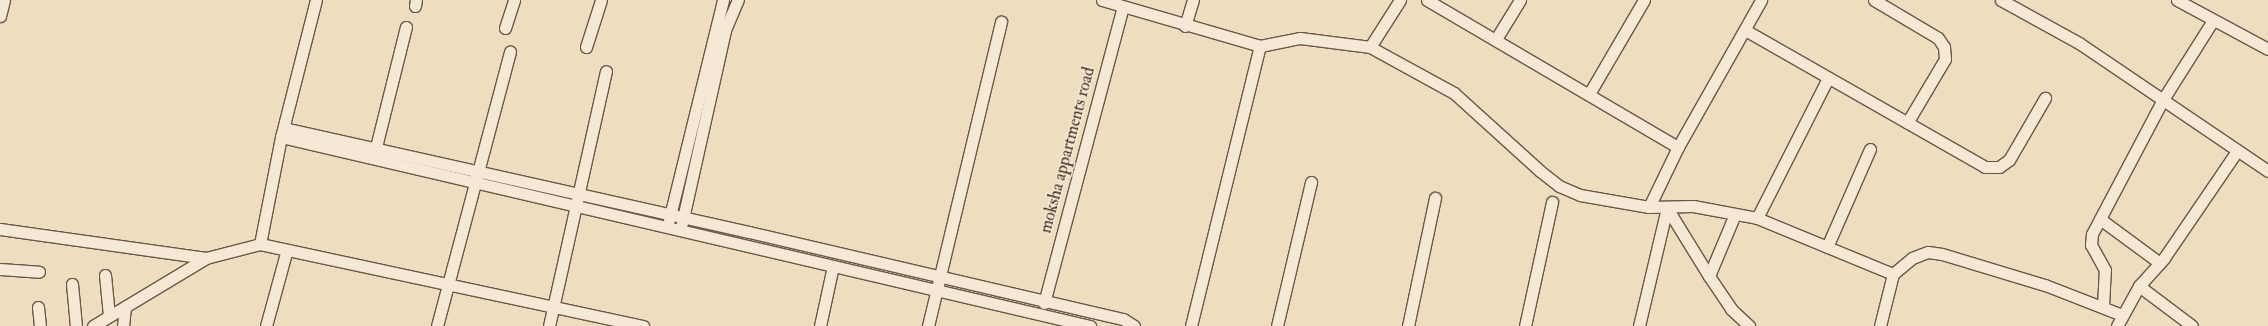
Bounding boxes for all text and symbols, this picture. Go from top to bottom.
street label: moksha appartments road [1035,65,1099,235]

